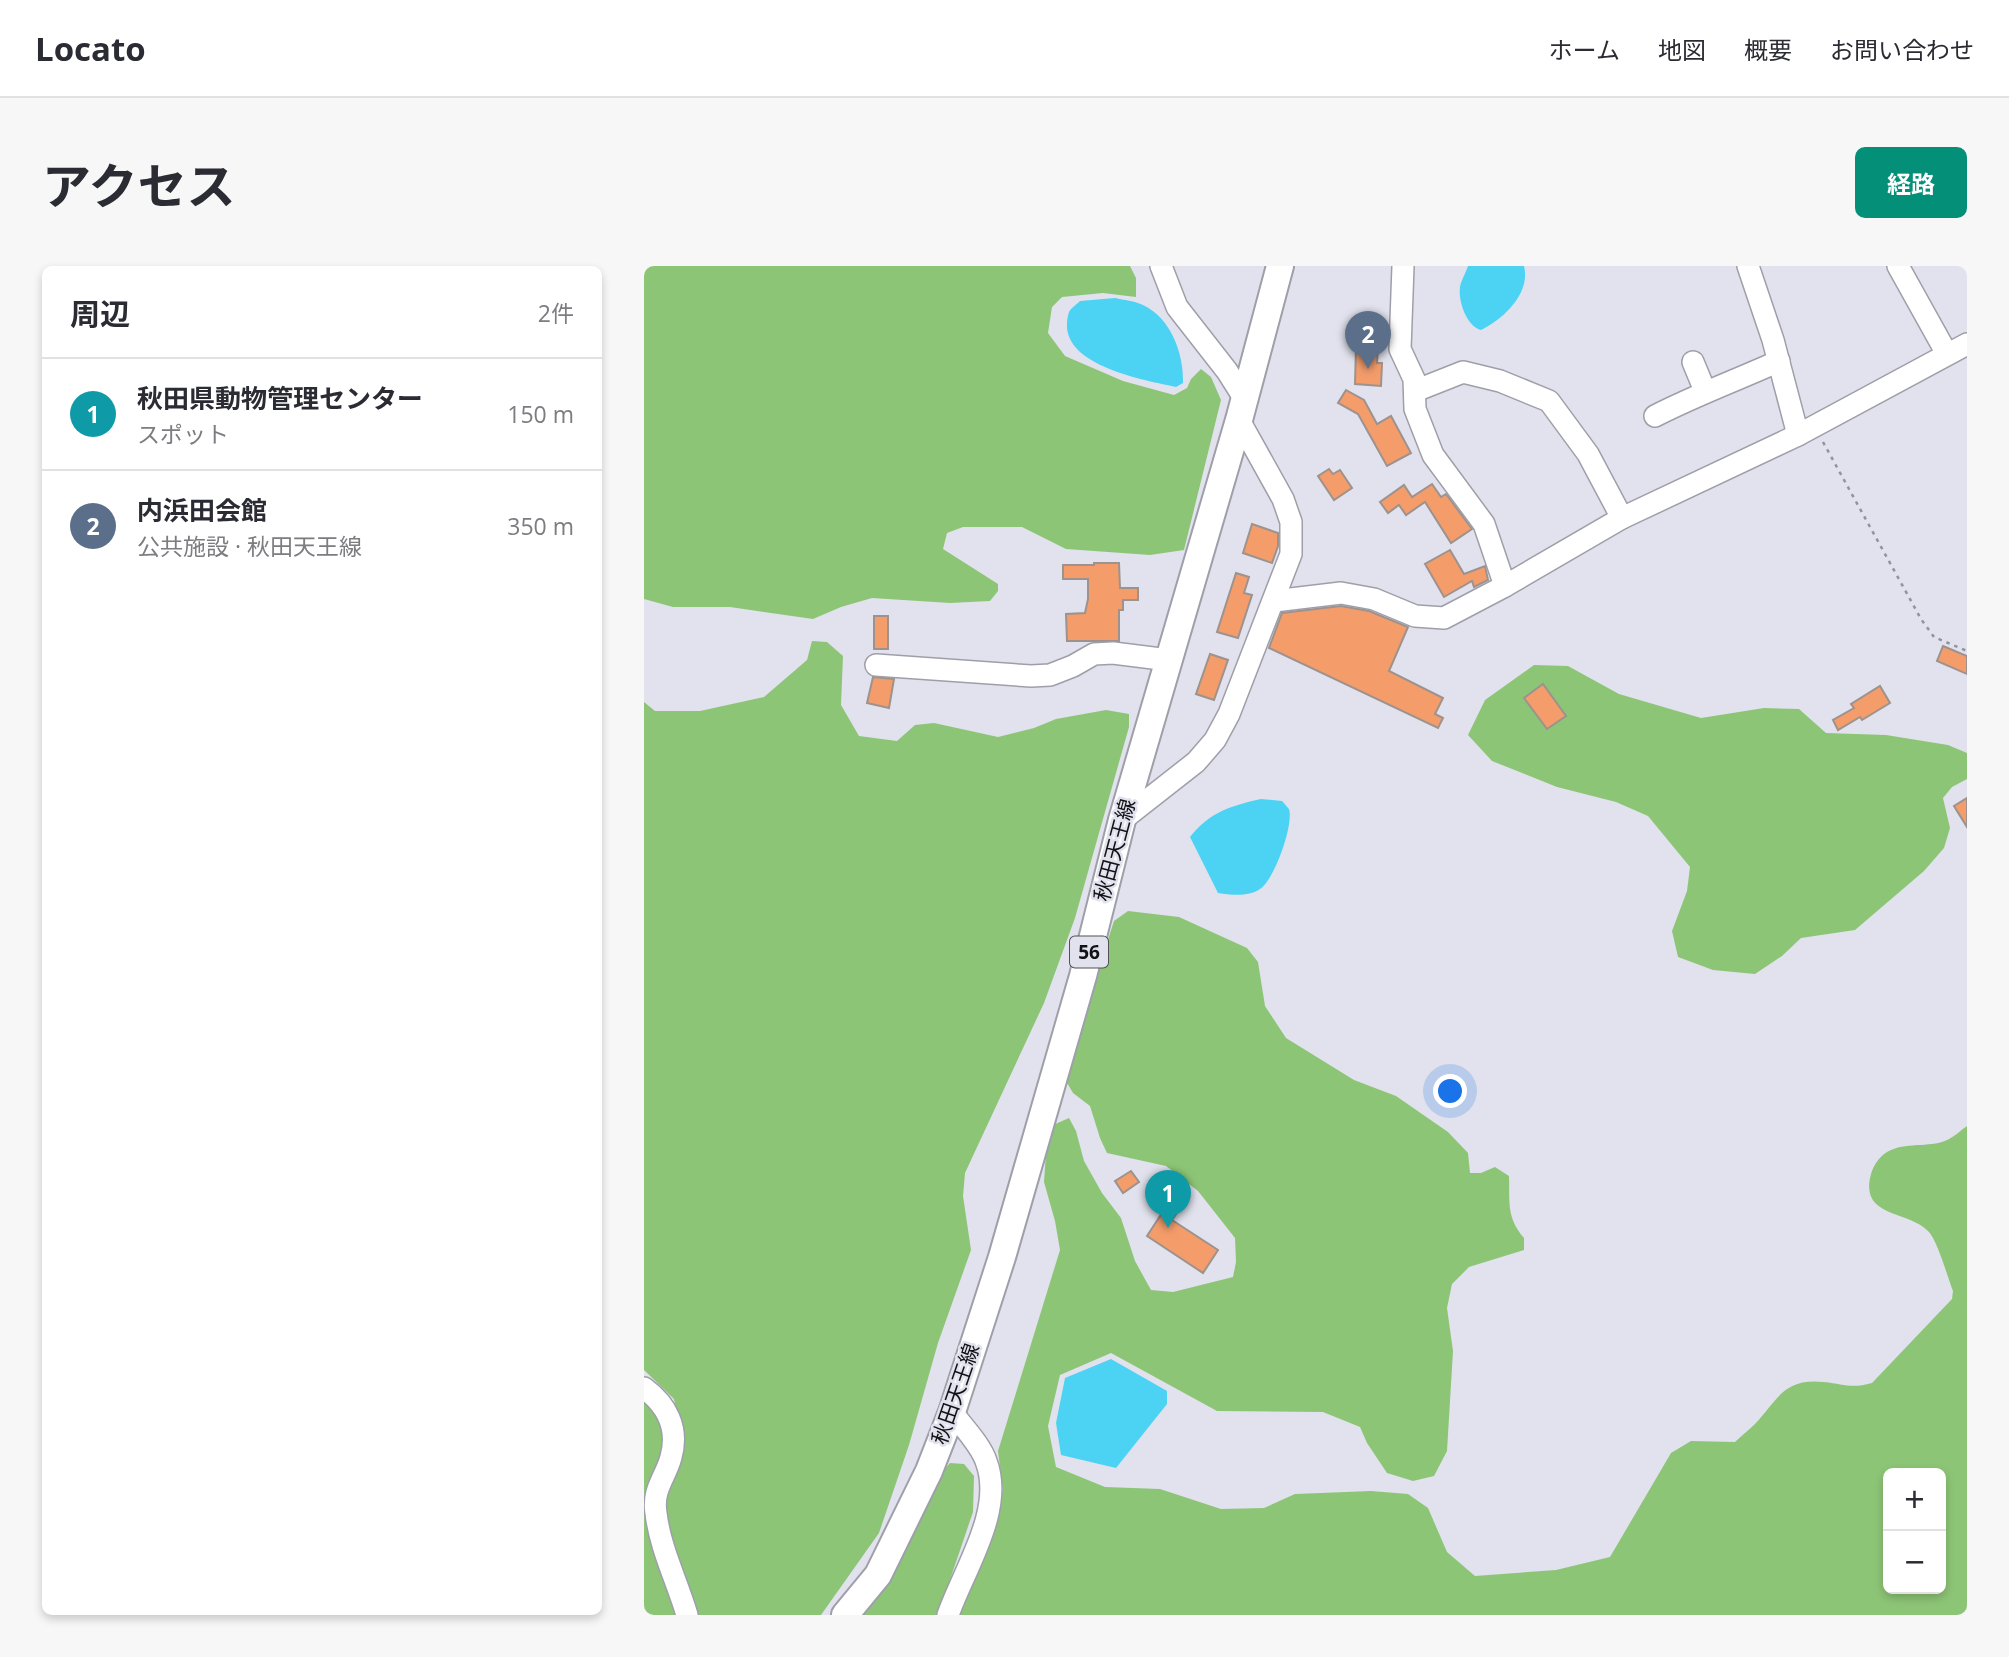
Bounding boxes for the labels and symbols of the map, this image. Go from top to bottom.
pin: 2 [1345,311,1391,369]
street label: 秋田天王線 [1087,795,1141,904]
road number: 56 [1070,936,1108,968]
your location [1433,1074,1467,1108]
pin: 1 [1145,1170,1191,1228]
street label: 秋田天王線 [925,1339,985,1448]

